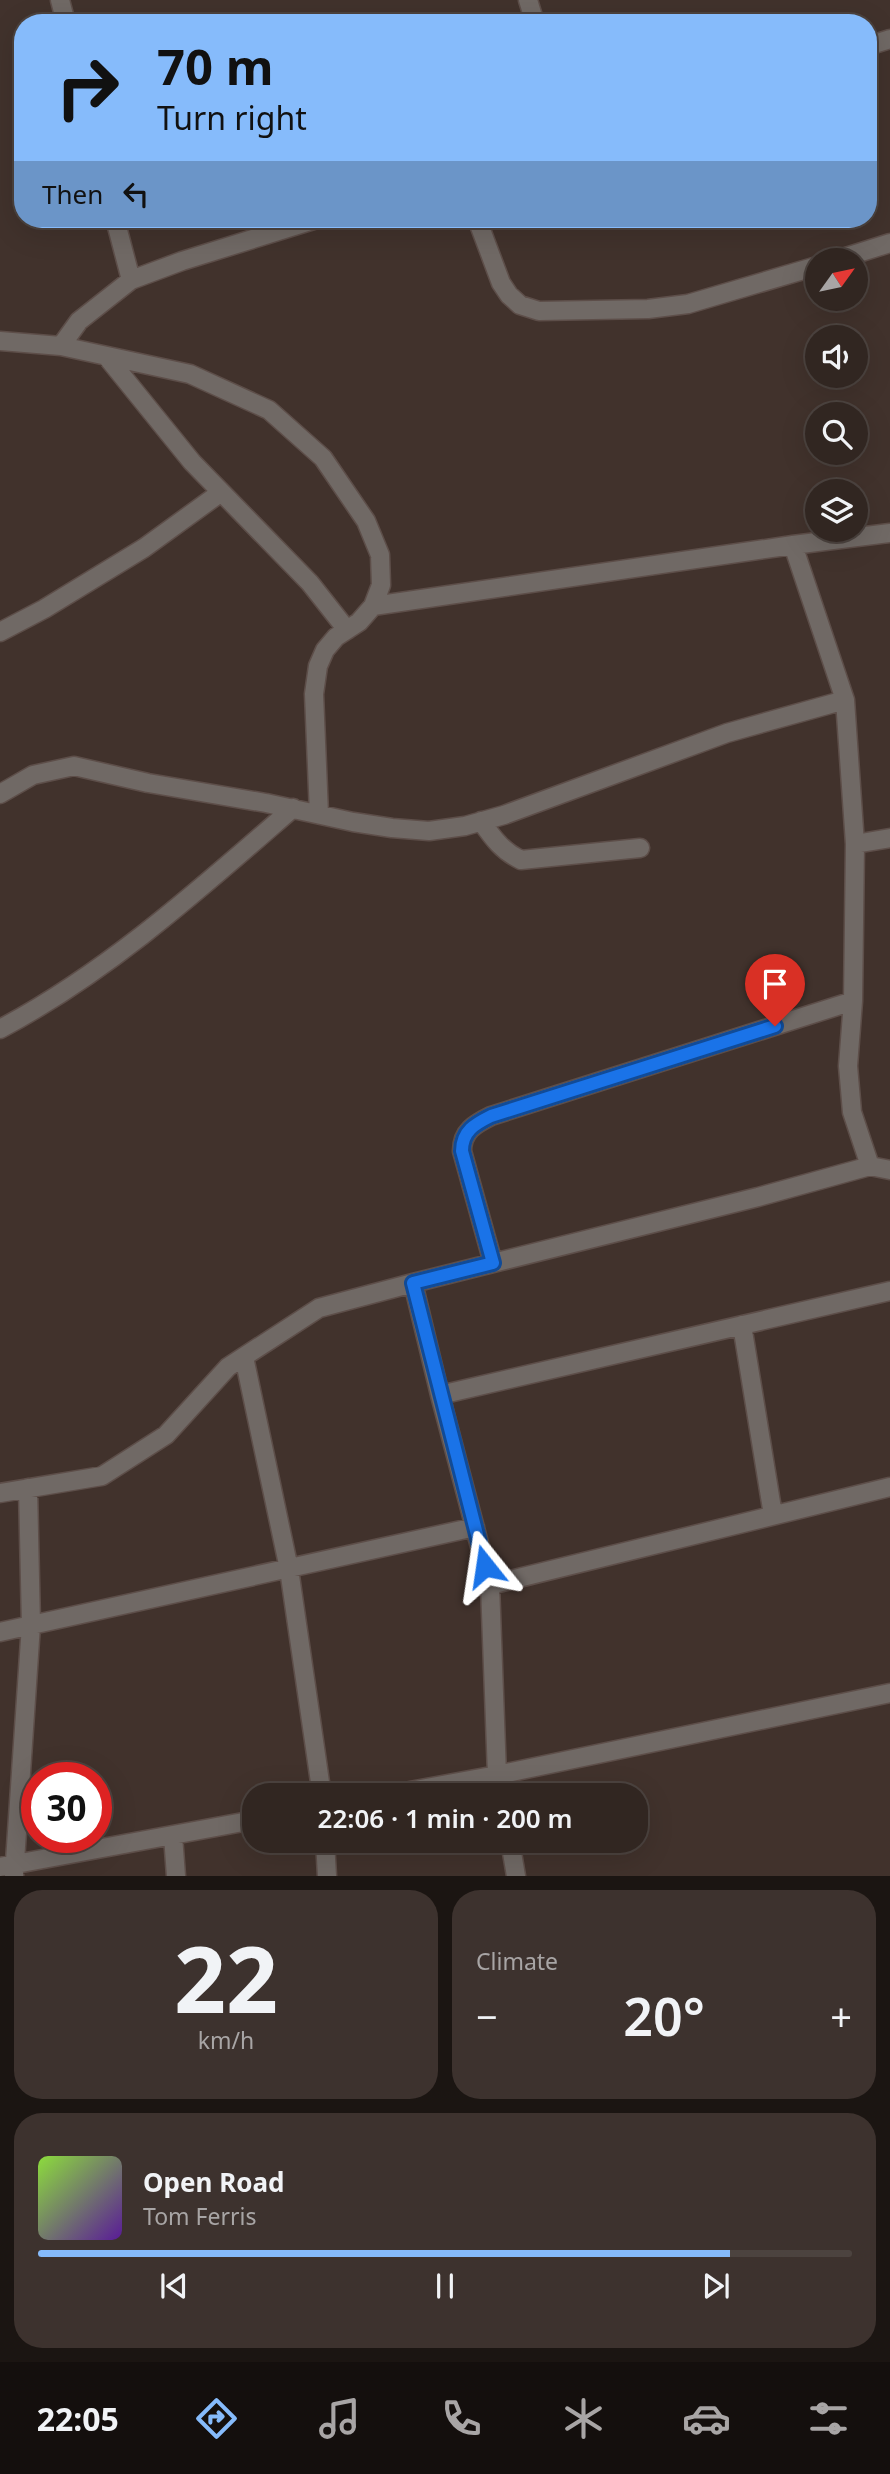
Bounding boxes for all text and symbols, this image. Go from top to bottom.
text: 70 m [157,33,274,99]
icon: right [42,42,133,133]
text: Turn right [157,96,307,139]
icon: left [117,175,155,213]
text: Then [42,176,103,212]
north arrow [805,248,868,312]
map controls [805,248,868,542]
button: sound [805,325,868,388]
button: search [805,402,868,465]
button: layers [805,479,868,542]
pin [745,954,805,1026]
icon: arrive [756,965,794,1003]
position arrow [448,1529,522,1603]
speed limit sign: 30 [21,1762,112,1853]
text: 22:06 · 1 min · 200 m [318,1800,572,1836]
text: 22 [174,1916,278,2040]
text: Climate [476,1945,558,1977]
text: 20° [623,1980,705,2051]
text: − [476,1990,498,2042]
text: + [830,1990,852,2042]
text: km/h [198,2024,254,2056]
text: Open Road [143,2164,285,2200]
text: Tom Ferris [143,2200,256,2232]
icon: previous [155,2267,193,2305]
icon: pause [426,2267,464,2305]
icon: next [697,2267,735,2305]
icon: directions [192,2394,241,2443]
icon: music [315,2394,364,2443]
icon: phone [437,2394,486,2443]
icon: climate [559,2394,608,2443]
icon: car [682,2394,731,2443]
icon: filters [804,2394,853,2443]
text: 22:05 [37,2397,119,2440]

